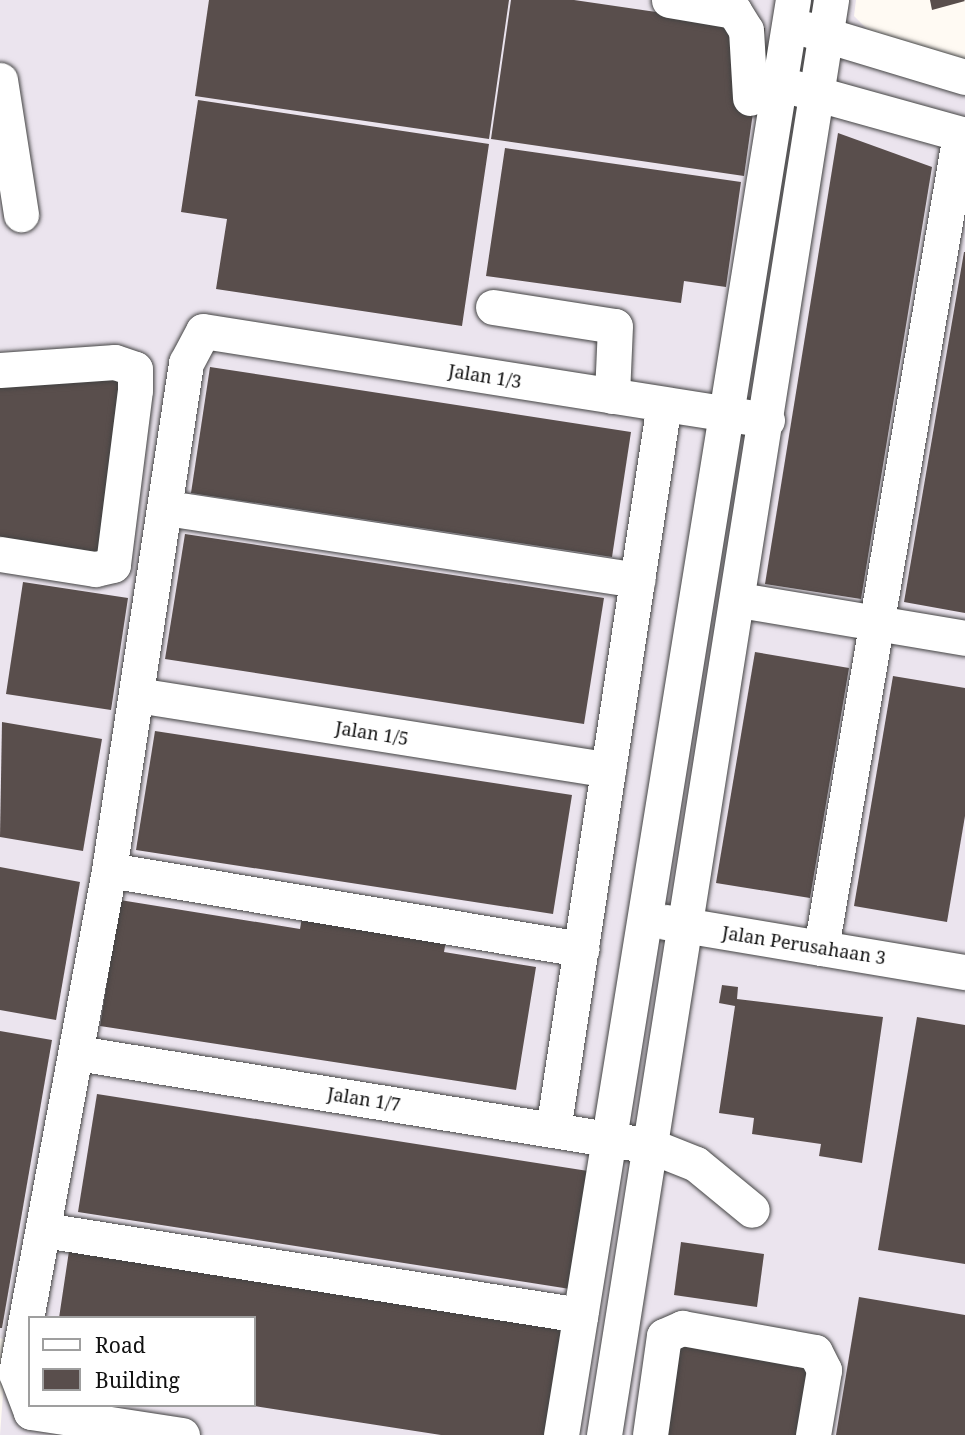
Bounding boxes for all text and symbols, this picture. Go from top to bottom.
street label: Jalan 1/3 [447,360,523,392]
street label: Jalan 1/5 [334,717,410,749]
street label: Jalan Perusahaan 3 [721,921,887,969]
street label: Jalan 1/7 [326,1083,402,1115]
legend [28,1316,256,1407]
text: Road [95,1331,146,1359]
text: Building [95,1366,180,1394]

